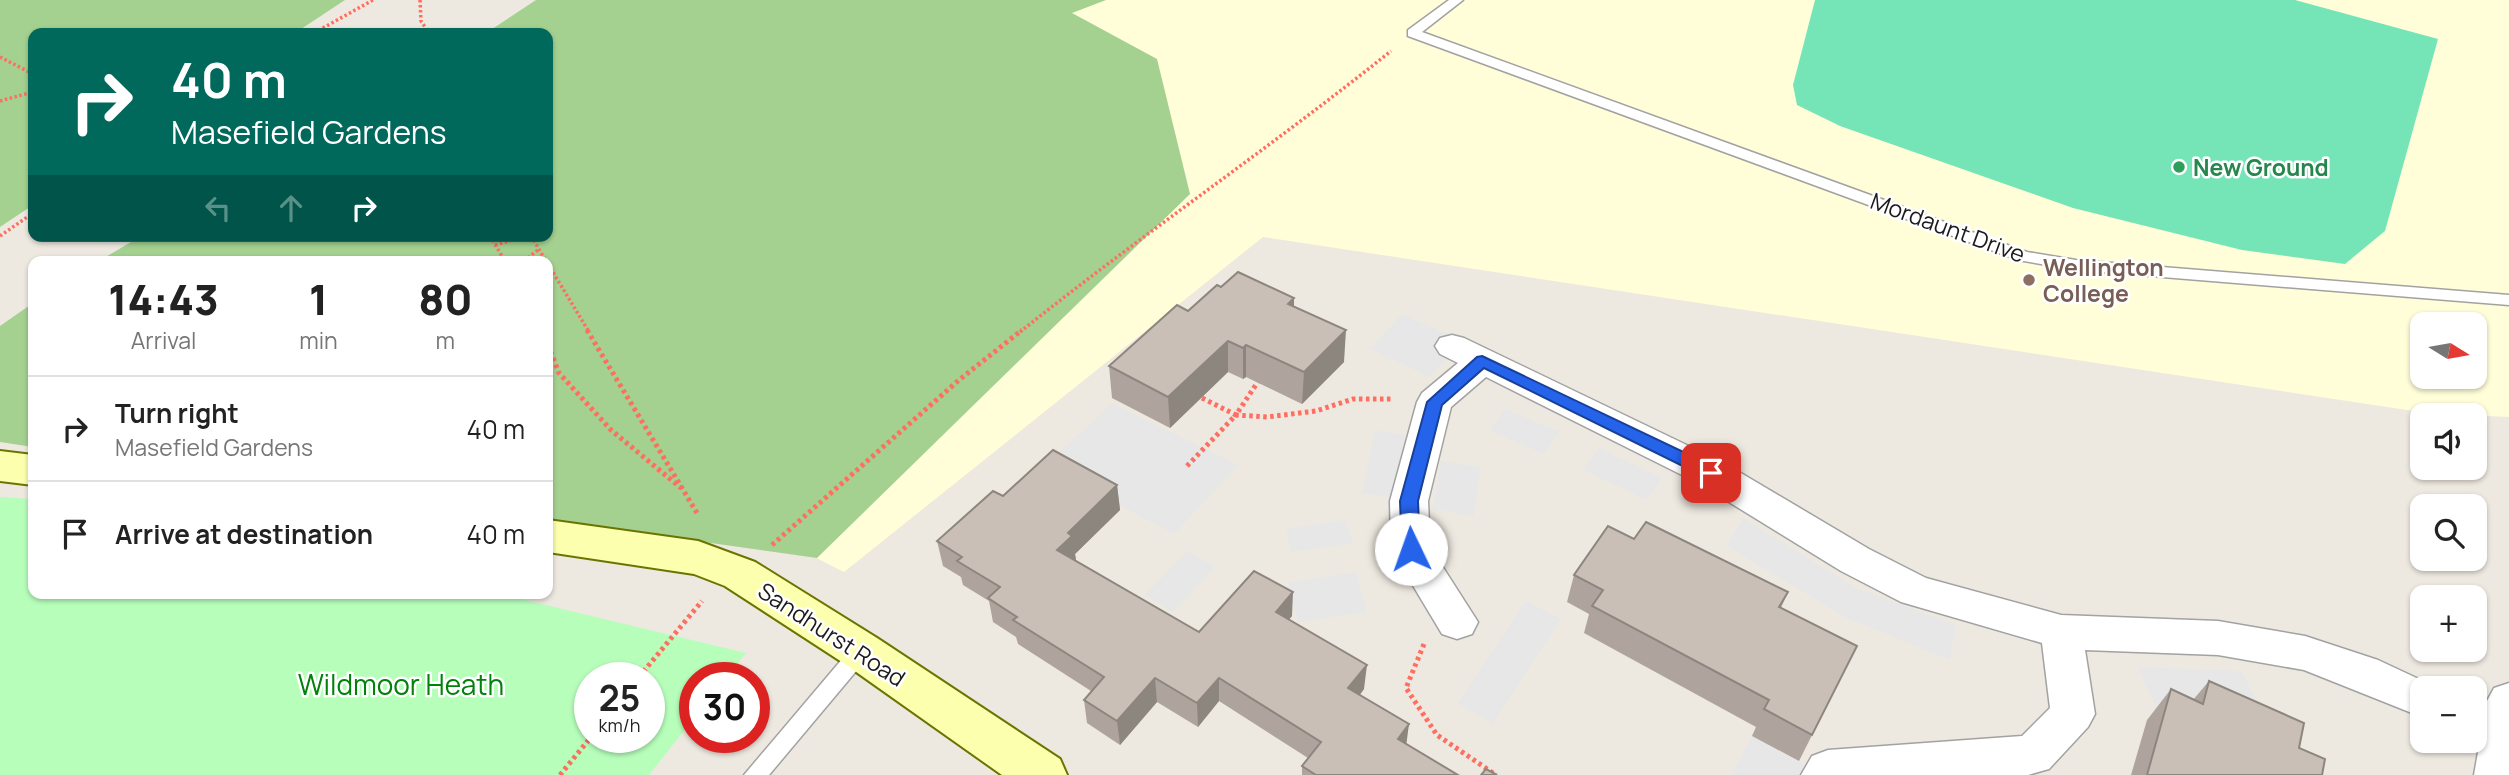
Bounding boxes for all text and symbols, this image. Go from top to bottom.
text: 40 m [171,46,287,113]
icon: right [56,56,147,147]
text: Masefield Gardens [171,110,447,154]
place label: New Ground [2193,151,2329,183]
marker: New Ground [2171,159,2187,175]
street label: Mordaunt Drive [1866,184,2030,270]
icon: left [199,189,237,227]
icon: ahead [272,189,310,227]
icon: right [345,189,383,227]
place label: Wellington College [2043,251,2164,309]
text: 14:43 [108,270,219,328]
text: 1 [309,270,328,328]
text: 80 [418,270,473,328]
marker: Wellington College [2021,272,2037,288]
north arrow [2410,312,2487,388]
map controls [2410,312,2487,753]
text: Arrival [131,324,196,356]
text: min [299,324,338,356]
text: m [436,324,455,356]
text: Turn right [115,395,239,431]
button: sound [2410,403,2487,480]
icon: right [56,410,94,448]
text: 40 m [467,411,525,447]
text: Masefield Gardens [115,431,313,463]
pin [1681,443,1741,503]
icon: arrive [1692,454,1730,492]
button: search [2410,494,2487,571]
position arrow [1374,512,1448,586]
icon: arrive [56,515,94,553]
text: Arrive at destination [115,516,373,552]
text: 40 m [467,516,525,552]
street label: Sandhurst Road [752,574,912,694]
button: + [2410,585,2487,662]
speed limit sign: 30 [679,662,770,753]
park label: Wildmoor Heath [298,665,504,703]
text: 25 [599,674,640,722]
button: − [2410,676,2487,753]
text: km/h [599,713,640,737]

